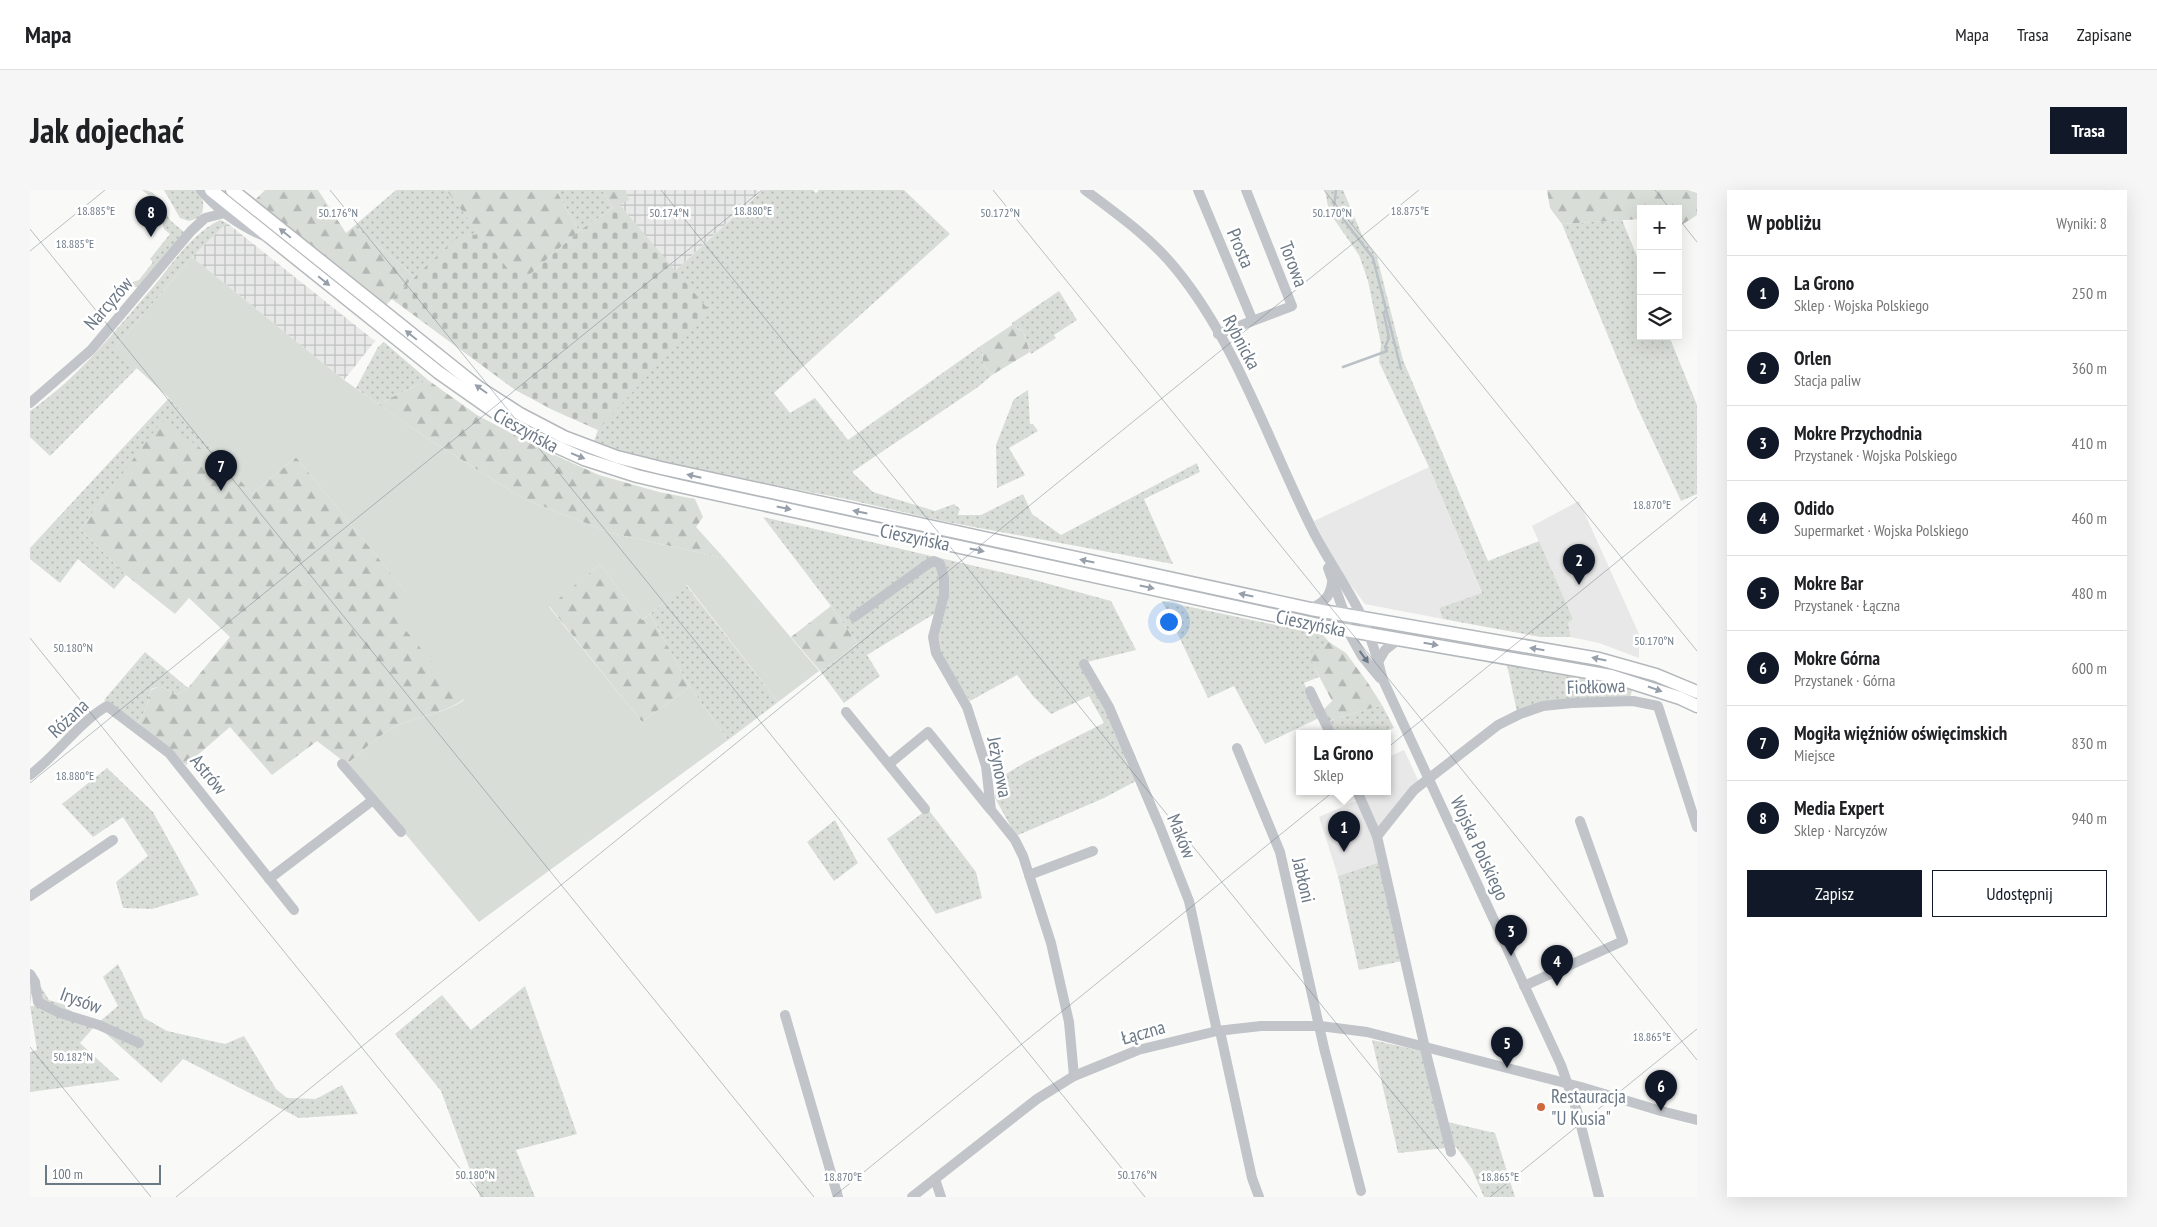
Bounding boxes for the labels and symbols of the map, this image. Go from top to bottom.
pin: 8 [135,196,167,237]
text: 18.885°E [77,203,115,218]
text: 18.880°E [734,203,772,218]
text: 18.875°E [1391,203,1429,218]
text: 50.176°N [318,205,358,220]
text: 50.174°N [649,205,689,220]
text: 50.172°N [980,205,1020,220]
text: 50.170°N [1312,205,1352,220]
street label: Prosta [1222,225,1260,271]
one-way arrow [279,227,292,238]
text: 18.885°E [56,236,94,251]
street label: Torowa [1274,238,1314,290]
street label: Narcyzów [78,271,138,334]
one-way arrow [317,276,330,287]
street label: Rybnicka [1218,311,1266,373]
one-way arrow [405,329,418,340]
one-way arrow [474,384,488,394]
street label: Cieszyńska [489,402,563,458]
pin: 7 [205,450,237,491]
one-way arrow [571,452,586,460]
one-way arrow [687,472,702,480]
text: 18.870°E [1633,497,1671,512]
one-way arrow [776,504,791,512]
one-way arrow [852,508,867,516]
street label: Cieszyńska [878,518,952,556]
pin: 2 [1563,544,1595,585]
one-way arrow [969,546,984,554]
one-way arrow [1079,557,1095,565]
one-way arrow [1139,583,1154,591]
one-way arrow [1238,591,1253,599]
street label: Cieszyńska [1274,604,1348,642]
your location [1156,609,1182,635]
text: 50.170°N [1634,633,1674,648]
text: 50.180°N [53,640,93,655]
one-way arrow [1423,641,1439,649]
one-way arrow [1529,644,1545,652]
one-way arrow [1359,650,1369,664]
one-way arrow [1590,655,1606,663]
street label: Fiołkowa [1566,673,1626,699]
one-way arrow [1647,686,1662,693]
street label: Różana [43,693,93,743]
street label: Jeżynowa [982,734,1018,799]
street label: Astrów [185,749,233,800]
text: 18.880°E [56,768,94,783]
street label: Wojska Polskiego [1445,792,1515,904]
street label: Maków [1162,810,1202,863]
pin: 1 [1328,811,1360,852]
street label: Jabłoni [1287,854,1321,905]
pin: 3 [1495,915,1527,956]
pin: 4 [1541,945,1573,986]
street label: Irysów [57,981,106,1019]
street label: Łączna [1118,1014,1168,1050]
pin: 5 [1491,1027,1523,1068]
text: 18.865°E [1633,1029,1671,1044]
text: 50.182°N [53,1049,93,1064]
pin: 6 [1645,1070,1677,1111]
place label: Restauracja "U Kusia" [1551,1084,1626,1130]
marker: Restauracja "U Kusia" [1535,1101,1547,1113]
scale bar [45,1162,161,1185]
text: 50.180°N [455,1167,495,1182]
text: 50.176°N [1117,1167,1157,1182]
text: 18.870°E [824,1169,862,1184]
text: 18.865°E [1481,1169,1519,1184]

